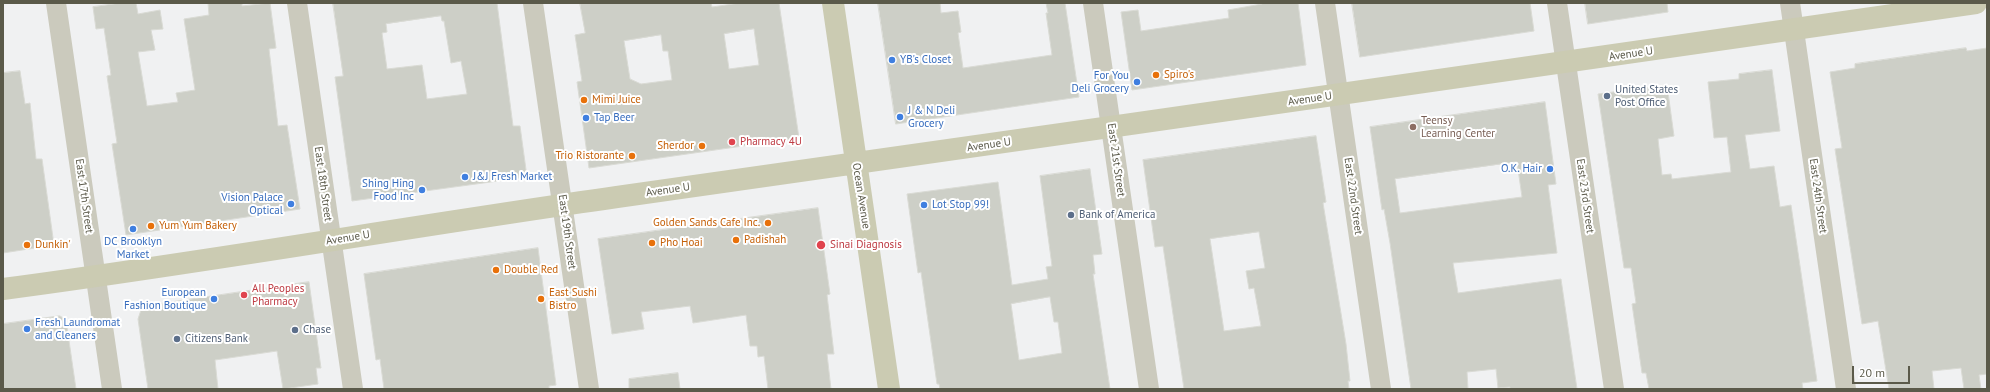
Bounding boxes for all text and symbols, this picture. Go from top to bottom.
street label: Avenue U [1608,44,1654,64]
place label: YB's Closet [900,53,951,67]
marker: YB's Closet [887,55,897,65]
place label: Spiro's [1164,68,1194,82]
place label: For You Deli Grocery [1072,69,1129,95]
marker: Spiro's [1151,70,1161,80]
marker: For You Deli Grocery [1132,77,1142,87]
place label: United States Post Office [1615,83,1678,109]
street label: Avenue U [1287,89,1333,109]
marker: United States Post Office [1602,91,1612,101]
place label: Mimi Juice [592,93,641,107]
marker: Mimi Juice [579,95,589,105]
place label: J & N Deli Grocery [908,104,955,130]
place label: Tap Beer [594,111,635,125]
marker: J & N Deli Grocery [895,112,905,122]
marker: Tap Beer [581,113,591,123]
place label: Teensy Learning Center [1421,114,1495,140]
street label: East 21st Street [1104,122,1128,198]
marker: Teensy Learning Center [1408,122,1418,132]
place label: Pharmacy 4U [740,135,802,149]
street label: Avenue U [966,135,1012,155]
marker: Pharmacy 4U [727,137,737,147]
place label: Sherdor [657,139,694,153]
marker: Sherdor [697,141,707,151]
street label: East 18th Street [311,146,335,222]
place label: Trio Ristorante [555,149,624,163]
marker: Trio Ristorante [627,151,637,161]
street label: East 22nd Street [1341,157,1365,235]
street label: East 17th Street [72,158,96,234]
street label: East 23rd Street [1573,158,1597,234]
street label: East 24th Street [1806,158,1830,234]
street label: Ocean Avenue [849,162,873,230]
place label: O.K. Hair [1501,162,1542,176]
marker: O.K. Hair [1545,164,1555,174]
place label: J&J Fresh Market [473,170,552,184]
marker: J&J Fresh Market [460,172,470,182]
place label: Shing Hing Food Inc [362,177,414,203]
street label: Avenue U [645,180,691,200]
marker: Shing Hing Food Inc [417,185,427,195]
place label: Vision Palace Optical [221,191,283,217]
street label: East 19th Street [555,194,579,270]
place label: Lot Stop 99! [932,198,989,212]
marker: Vision Palace Optical [286,199,296,209]
marker: Lot Stop 99! [919,200,929,210]
place label: Bank of America [1079,208,1155,222]
marker: Bank of America [1066,210,1076,220]
place label: Golden Sands Cafe Inc. [653,216,760,230]
marker: Golden Sands Cafe Inc. [763,218,773,228]
place label: Yum Yum Bakery [159,219,237,233]
marker: Yum Yum Bakery [146,221,156,231]
marker: DC Brooklyn Market [128,224,138,234]
street label: Avenue U [325,228,371,248]
place label: Padishah [744,233,786,247]
place label: DC Brooklyn Market [104,235,162,261]
marker: Padishah [731,235,741,245]
place label: Pho Hoai [660,236,703,250]
place label: Dunkin' [35,238,71,252]
marker: Pho Hoai [647,238,657,248]
place label: Sinai Diagnosis [830,238,902,252]
marker: Sinai Diagnosis [815,239,827,251]
marker: Dunkin' [22,240,32,250]
place label: Double Red [504,263,558,277]
marker: Double Red [491,265,501,275]
place label: All Peoples Pharmacy [252,282,304,308]
place label: European Fashion Boutique [124,286,206,312]
place label: East Sushi Bistro [549,286,597,312]
marker: All Peoples Pharmacy [239,290,249,300]
marker: European Fashion Boutique [209,294,219,304]
marker: East Sushi Bistro [536,294,546,304]
place label: Fresh Laundromat and Cleaners [35,316,120,342]
place label: Chase [303,323,331,337]
marker: Fresh Laundromat and Cleaners [22,324,32,334]
marker: Chase [290,325,300,335]
place label: Citizens Bank [185,332,248,346]
marker: Citizens Bank [172,334,182,344]
scale bar [1854,358,1912,384]
text: 20 m [1859,365,1885,380]

